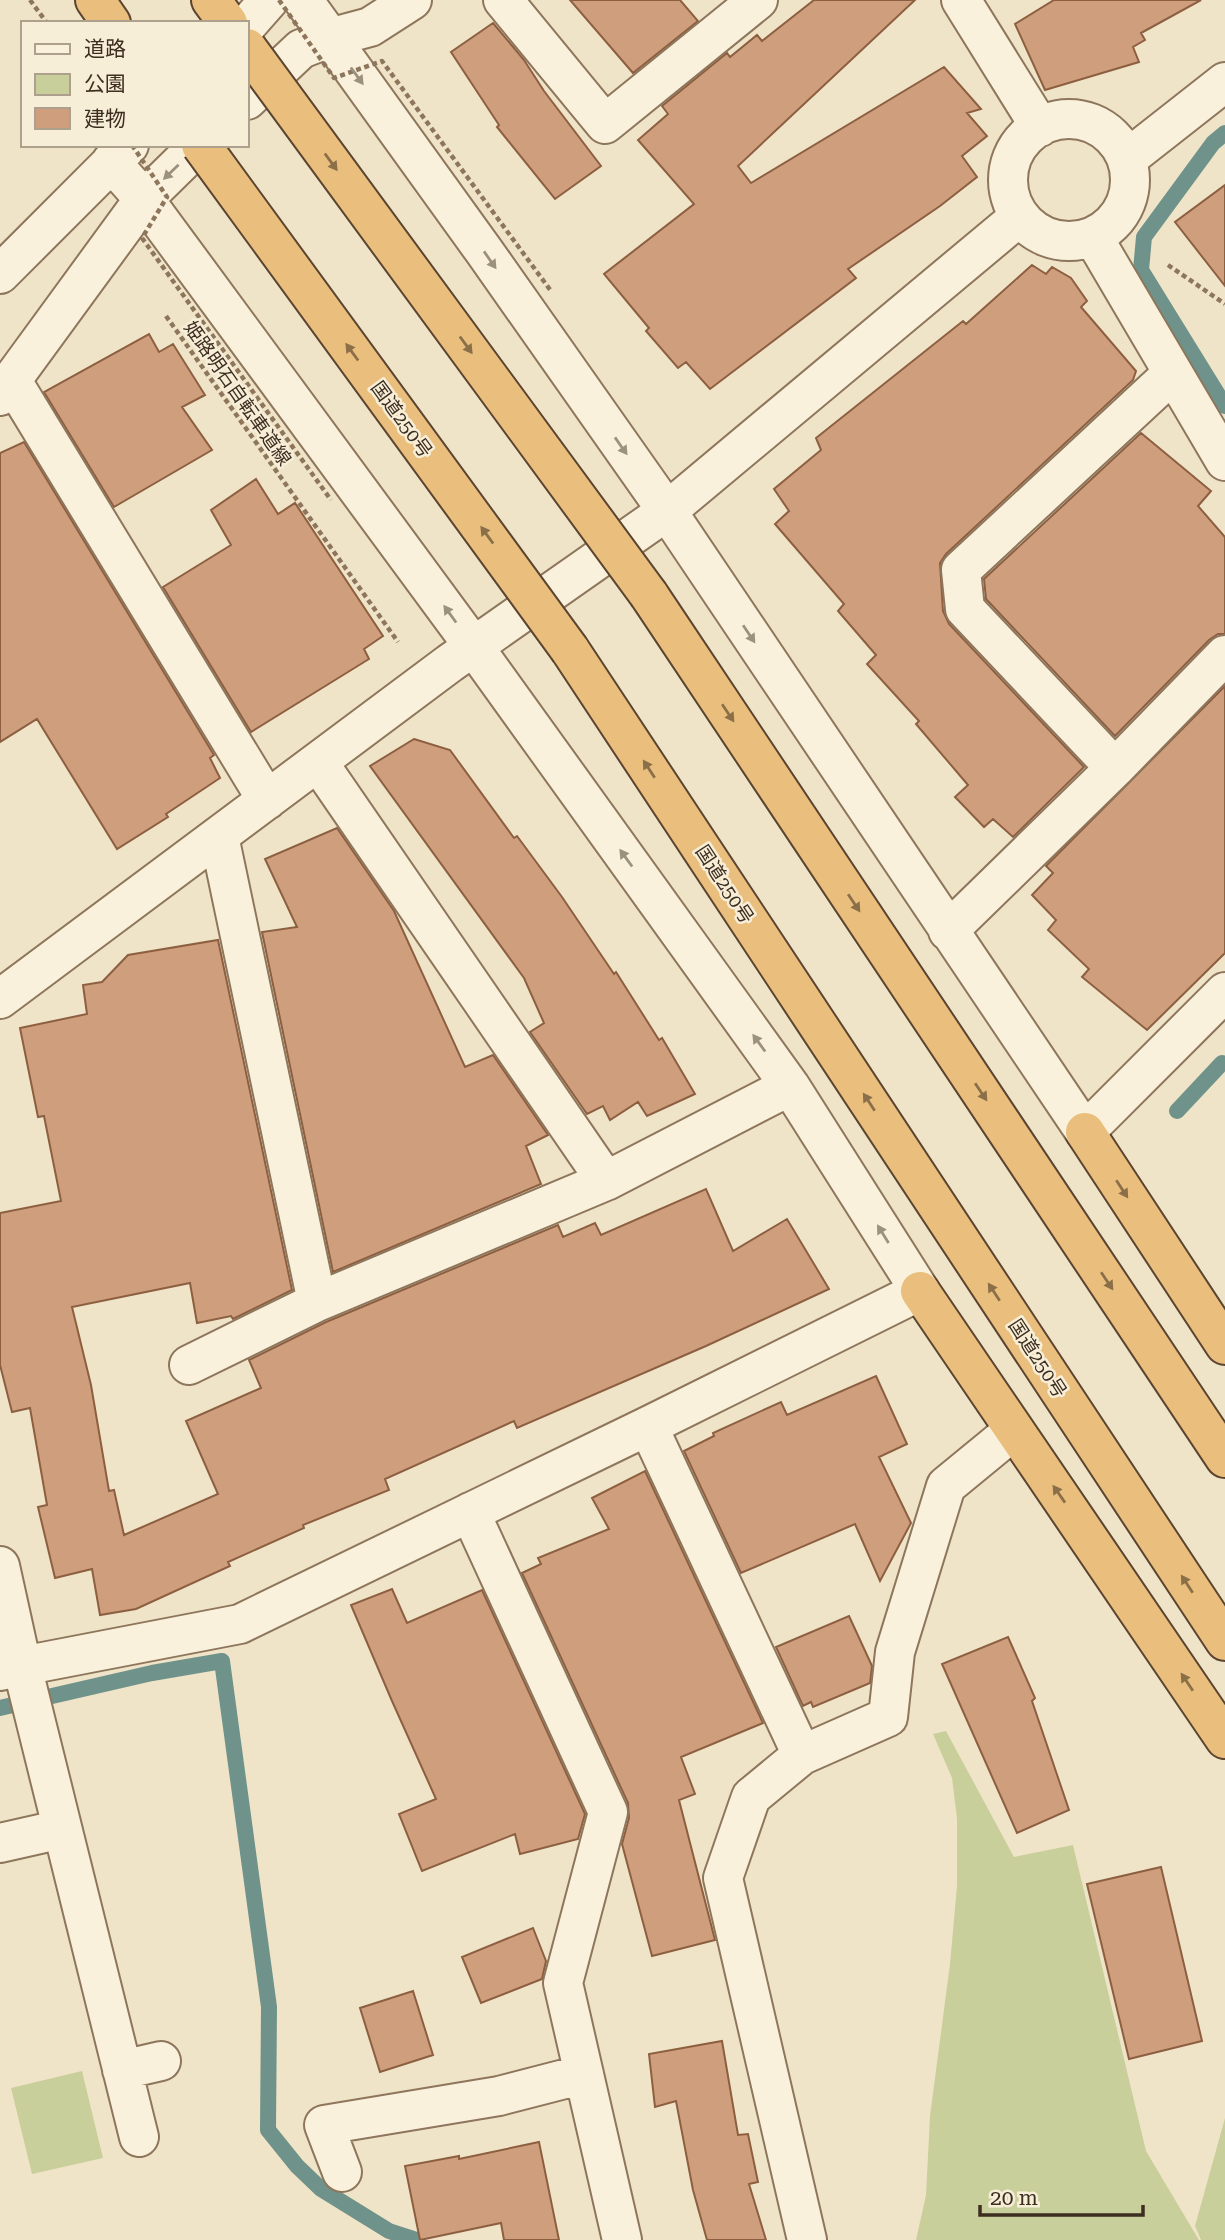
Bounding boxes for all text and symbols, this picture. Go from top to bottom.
legend [21,21,248,147]
text: 道路 [84,37,126,61]
one-way arrow [350,66,364,85]
text: 公園 [84,72,126,96]
text: 建物 [84,107,126,131]
one-way arrow [323,153,337,171]
one-way arrow [163,164,179,180]
one-way arrow [483,251,497,269]
street label: 姫路明石自転車道線 [179,317,296,470]
one-way arrow [458,336,473,354]
one-way arrow [345,343,359,361]
street label: 国道250号 [366,377,437,462]
one-way arrow [614,437,628,455]
one-way arrow [479,527,494,545]
one-way arrow [444,605,458,623]
one-way arrow [742,625,756,643]
one-way arrow [721,704,734,723]
one-way arrow [642,760,656,778]
street label: 国道250号 [691,841,758,928]
one-way arrow [619,849,633,867]
one-way arrow [848,893,861,912]
one-way arrow [752,1034,766,1052]
one-way arrow [974,1083,988,1101]
one-way arrow [862,1093,876,1111]
one-way arrow [1116,1179,1129,1199]
one-way arrow [877,1224,890,1243]
one-way arrow [1100,1272,1114,1290]
one-way arrow [988,1282,1001,1302]
street label: 国道250号 [1004,1315,1071,1402]
one-way arrow [1052,1485,1066,1503]
one-way arrow [1181,1574,1194,1594]
one-way arrow [1180,1673,1194,1691]
scale bar [980,2174,1143,2218]
text: 20 m [990,2186,1038,2210]

